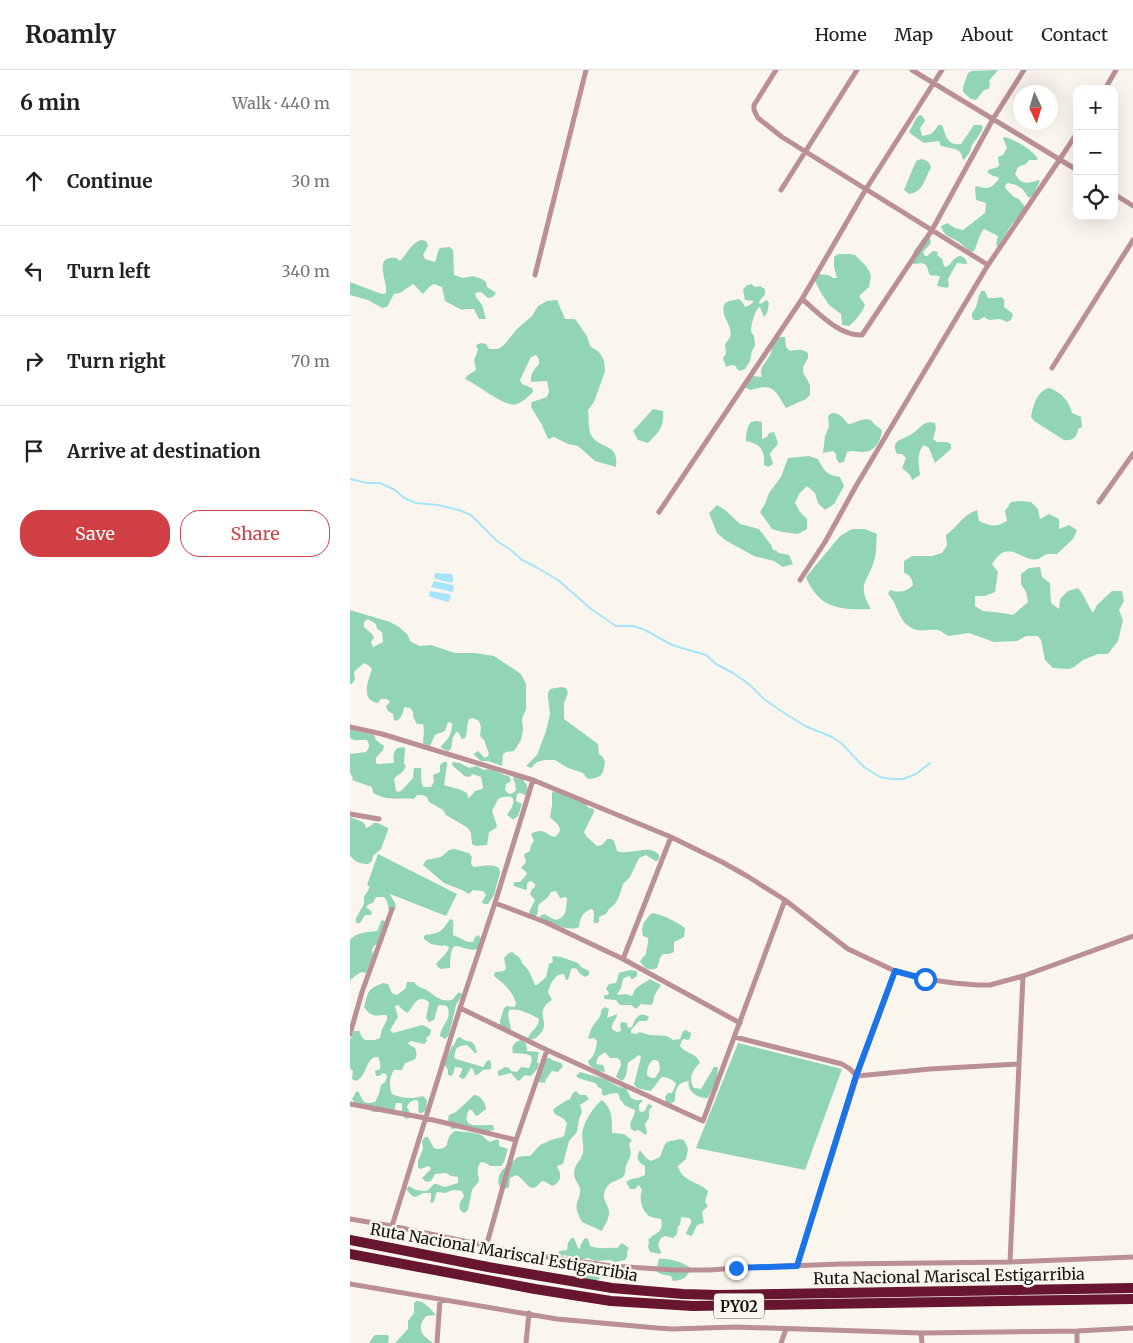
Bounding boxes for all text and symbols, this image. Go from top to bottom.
text: Roamly [25,19,116,50]
text: Home [815,23,867,46]
text: Map [895,23,933,46]
text: About [961,23,1013,46]
text: Contact [1041,23,1108,46]
north arrow [1013,85,1058,130]
map controls [1073,85,1118,220]
button: + [1073,85,1118,130]
text: 6 min [20,89,80,116]
text: Walk · 440 m [232,93,330,113]
button: − [1073,130,1118,175]
icon: ahead [20,167,48,195]
text: Continue [67,169,153,193]
text: 30 m [291,171,330,191]
button: locate [1073,175,1118,220]
icon: left [20,257,48,285]
text: Turn left [67,259,151,283]
text: 340 m [281,261,330,281]
icon: right [20,347,48,375]
text: Turn right [67,349,166,373]
text: 70 m [291,351,330,371]
icon: arrive [20,437,48,465]
text: Arrive at destination [67,439,261,463]
button: Save [20,510,170,557]
button: Share [180,510,330,557]
route start [914,968,937,991]
street label: Ruta Nacional Mariscal Estigarribia [369,1219,640,1286]
route end [725,1257,748,1280]
street label: Ruta Nacional Mariscal Estigarribia [813,1264,1085,1288]
road number: PY02 [714,1294,764,1318]

